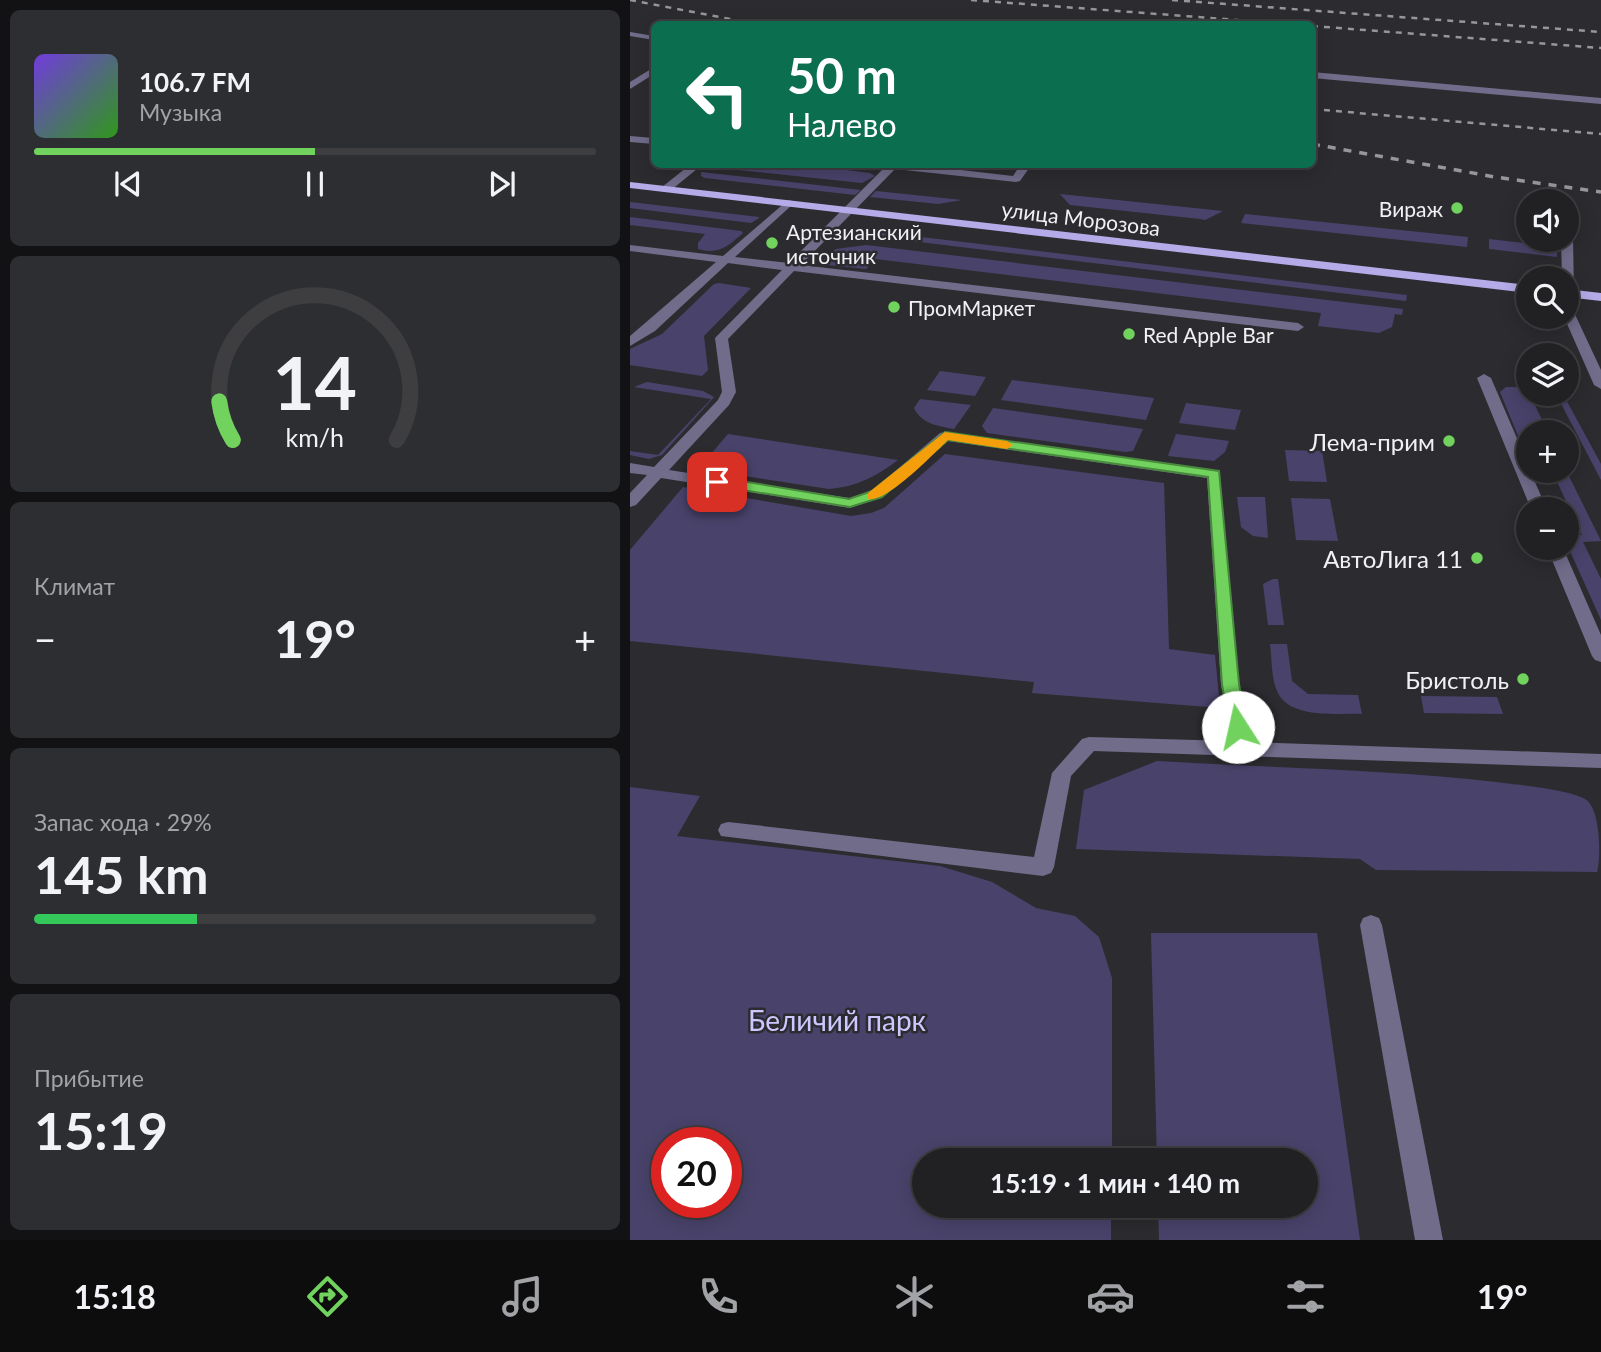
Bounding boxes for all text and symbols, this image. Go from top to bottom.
text: 50 m [787,46,897,104]
icon: left [672,49,763,140]
text: 106.7 FM [139,66,251,98]
text: Музыка [139,98,222,126]
text: Налево [787,105,897,144]
icon: previous [109,165,147,203]
icon: pause [296,165,334,203]
icon: next [483,165,521,203]
map controls [1516,189,1579,560]
button: sound [1516,189,1579,252]
street label: улица Морозова [1000,196,1162,240]
place label: Вираж [1379,196,1443,221]
marker: Вираж [1449,200,1465,216]
place label: Артезианский источник [786,219,922,268]
marker: Артезианский источник [764,235,780,251]
button: search [1516,266,1579,329]
place label: ПромМаркет [908,295,1036,320]
marker: ПромМаркет [886,299,902,315]
place label: Red Apple Bar [1143,322,1274,347]
marker: Red Apple Bar [1121,326,1137,342]
text: 14 [273,338,357,426]
button: layers [1516,343,1579,406]
button: + [1516,420,1579,483]
text: km/h [286,422,344,452]
place label: Лема-прим [1309,427,1435,456]
marker: Лема-прим [1441,433,1457,449]
pin [687,452,747,512]
icon: arrive [698,463,736,501]
button: − [1516,497,1579,560]
place label: АвтоЛига 11 [1323,544,1463,573]
marker: АвтоЛига 11 [1469,550,1485,566]
text: Климат [34,572,115,600]
text: 19° [274,607,356,669]
text: − [34,616,56,662]
text: + [574,616,596,662]
place label: Бристоль [1405,665,1509,694]
marker: Бристоль [1515,671,1531,687]
position arrow [1201,690,1275,764]
text: Запас хода · 29% [34,808,212,836]
text: 145 km [34,843,208,905]
park label: Беличий парк [748,1003,927,1037]
text: Прибытие [34,1064,144,1092]
text: 15:19 [34,1099,168,1161]
speed limit sign: 20 [651,1127,742,1218]
text: 15:19 · 1 мин · 140 m [990,1167,1240,1199]
icon: directions [303,1272,352,1321]
icon: music [498,1272,547,1321]
icon: phone [694,1272,743,1321]
icon: climate [890,1272,939,1321]
icon: car [1086,1272,1135,1321]
icon: filters [1281,1272,1330,1321]
text: 15:18 [73,1277,156,1316]
text: 19° [1477,1277,1528,1316]

